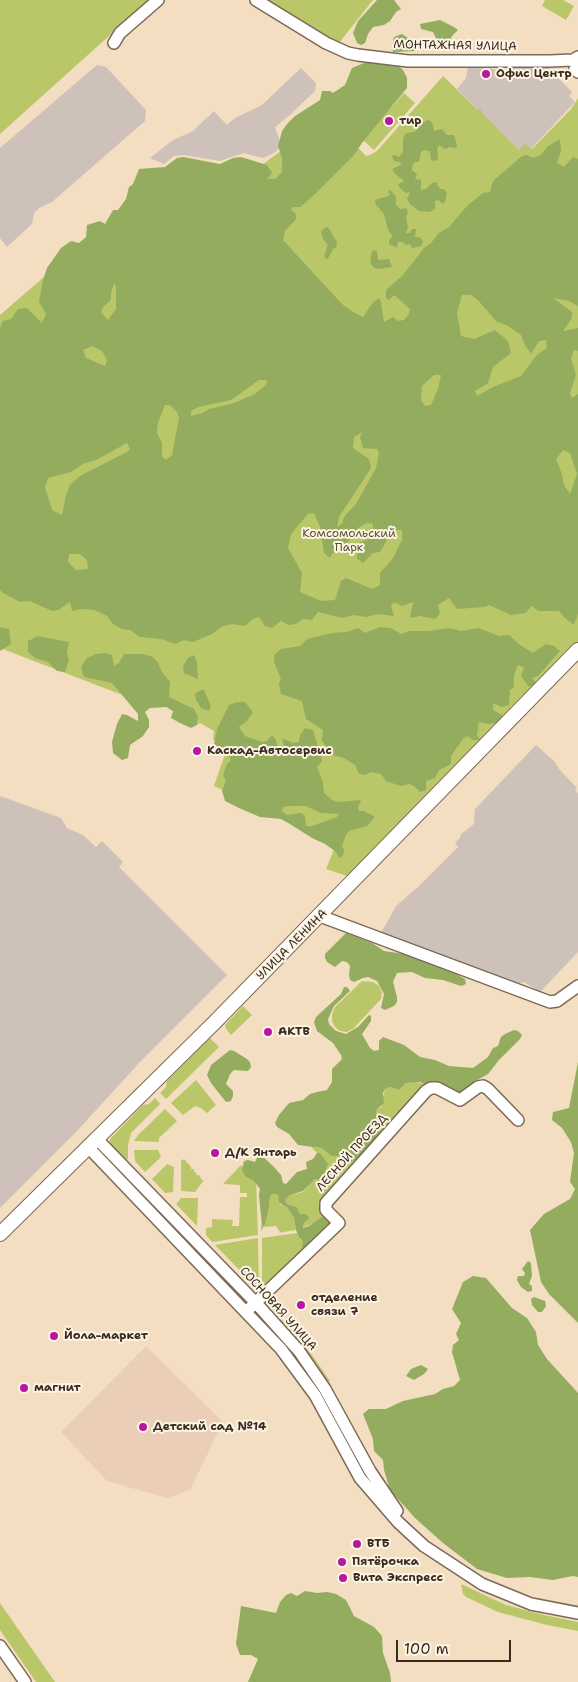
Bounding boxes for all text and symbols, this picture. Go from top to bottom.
street label: МОНТАЖНАЯ УЛИЦА [393,38,517,54]
place label: Офис Центр [496,67,572,81]
marker: Офис Центр [480,68,492,80]
place label: тир [399,114,421,128]
marker: тир [383,115,395,127]
park label: Комсомольский Парк [302,527,396,555]
place label: Каскад-Автосервис [207,744,332,758]
marker: Каскад-Автосервис [191,745,203,757]
street label: УЛИЦА ЛЕНИНА [254,907,330,983]
place label: АКТВ [278,1025,310,1039]
marker: АКТВ [262,1026,274,1038]
street label: ЛЕСНОЙ ПРОЕЗД [313,1111,391,1195]
place label: Д/К Янтарь [225,1146,297,1160]
marker: Д/К Янтарь [209,1147,221,1159]
street label: СОСНОВАЯ УЛИЦА [236,1264,320,1354]
place label: отделение связи 7 [311,1291,378,1319]
marker: отделение связи 7 [295,1299,307,1311]
place label: Йола-маркет [64,1329,148,1343]
marker: Йола-маркет [48,1330,60,1342]
place label: магнит [34,1381,81,1395]
marker: магнит [18,1382,30,1394]
place label: Детский сад №14 [153,1420,266,1434]
marker: Детский сад №14 [137,1421,149,1433]
place label: ВТБ [367,1537,390,1551]
marker: ВТБ [351,1538,363,1550]
place label: Пятёрочка [352,1555,419,1569]
marker: Пятёрочка [336,1556,348,1568]
place label: Вита Экспресс [353,1571,443,1585]
marker: Вита Экспресс [337,1572,349,1584]
scale bar [398,1630,513,1662]
text: 100 m [404,1639,449,1659]

